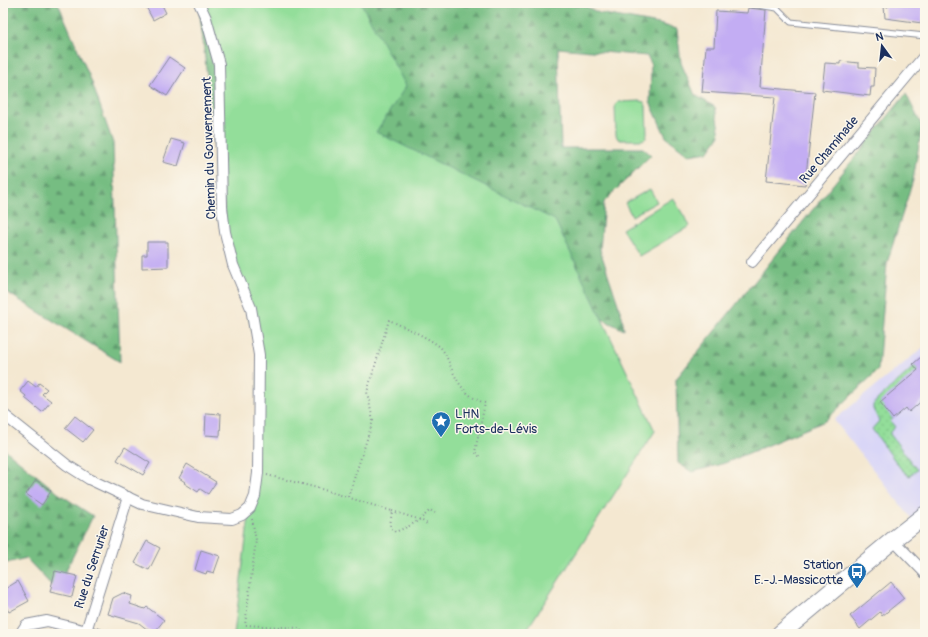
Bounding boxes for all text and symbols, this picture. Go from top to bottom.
north arrow [862,26,902,66]
text: N [874,29,885,44]
street label: Chemin du Gouvernement [198,76,219,220]
street label: Rue Chaminade [796,112,862,187]
place label: LHN Forts-de-Lévis [455,406,537,437]
place icon: LHN Forts-de-Lévis [430,410,452,438]
street label: Rue du Serrurier [71,523,113,611]
place label: Station E.-J.-Massicotte [754,557,844,588]
bus stop icon: Station E.-J.-Massicotte [846,561,868,589]

